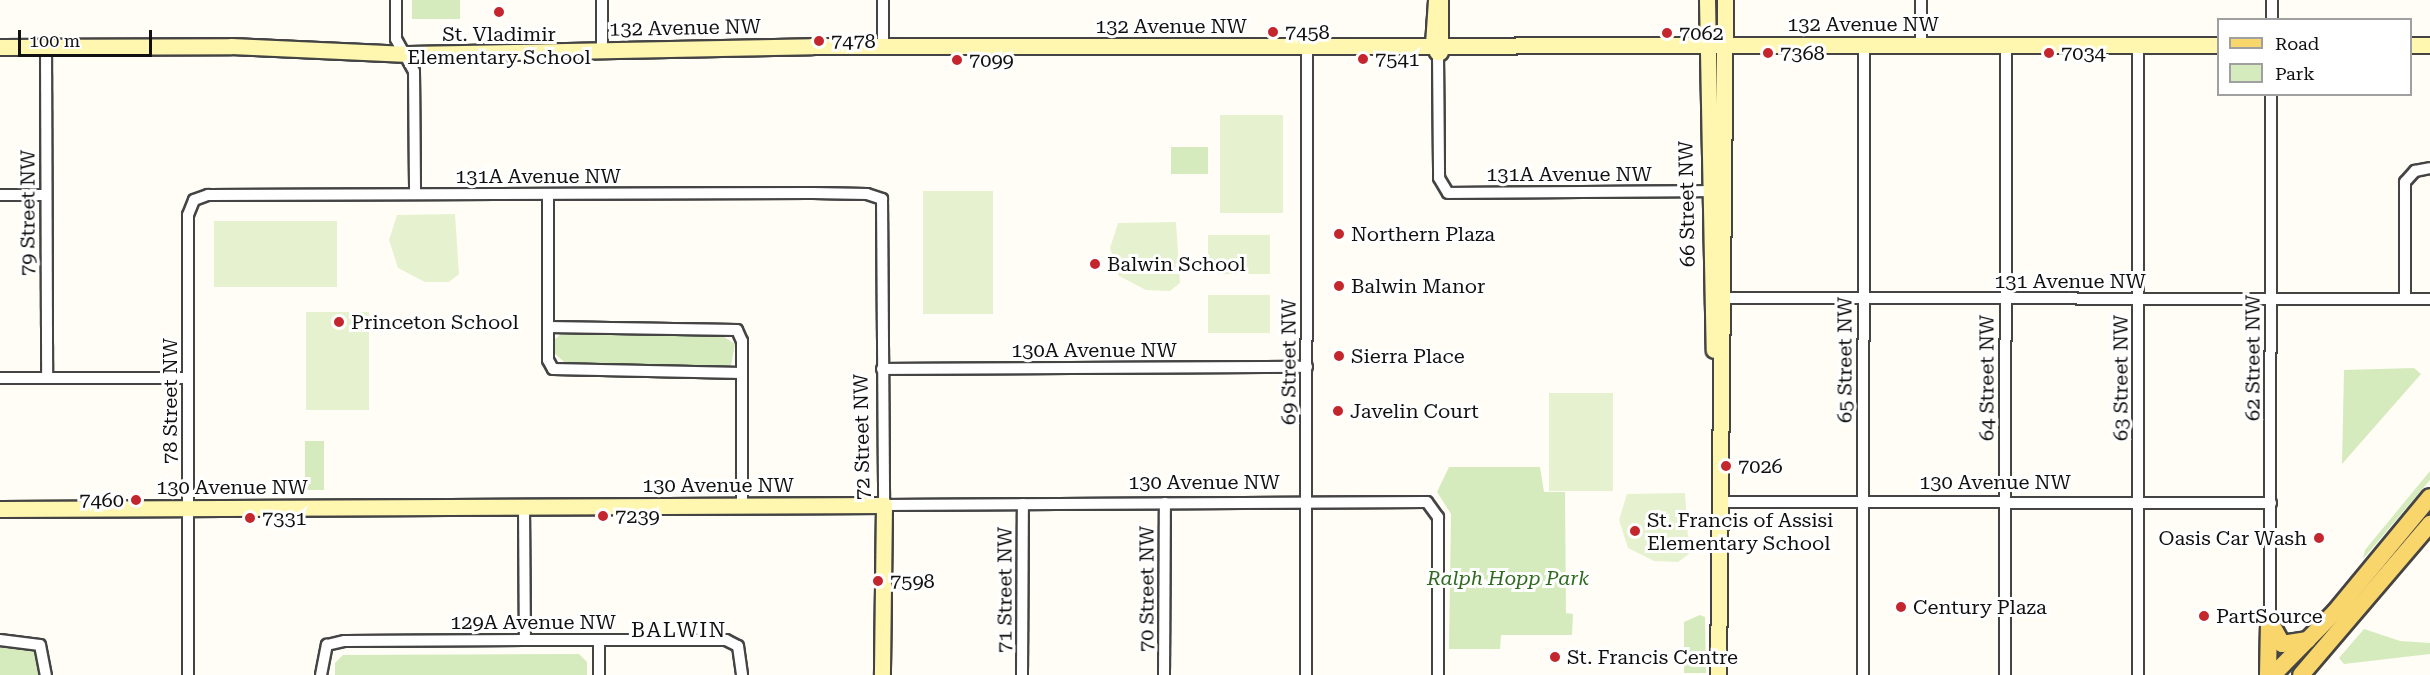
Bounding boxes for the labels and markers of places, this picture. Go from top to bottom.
marker: St. Vladimir Elementary School [492,5,506,19]
place label: 7458 [1285,20,1330,44]
place label: 7062 [1679,21,1724,45]
place label: St. Vladimir Elementary School [407,22,591,69]
marker: 7458 [1266,25,1280,39]
marker: 7062 [1660,26,1674,40]
place label: 7478 [831,29,876,53]
marker: 7478 [812,34,826,48]
place label: 7368 [1780,41,1825,65]
place label: 7034 [2061,41,2106,65]
marker: 7368 [1761,46,1775,60]
marker: 7034 [2042,46,2056,60]
place label: 7541 [1375,47,1420,71]
place label: 7099 [969,48,1014,72]
marker: 7541 [1356,52,1370,66]
marker: 7099 [950,53,964,67]
place label: Northern Plaza [1351,222,1495,246]
marker: Northern Plaza [1332,227,1346,241]
place label: Balwin School [1107,252,1246,276]
marker: Balwin School [1088,257,1102,271]
place label: Balwin Manor [1351,274,1485,298]
marker: Balwin Manor [1332,279,1346,293]
place label: Princeton School [351,310,519,334]
marker: Princeton School [332,315,346,329]
place label: Sierra Place [1351,344,1465,368]
marker: Sierra Place [1332,349,1346,363]
place label: Javelin Court [1350,399,1479,423]
marker: Javelin Court [1331,404,1345,418]
place label: 7026 [1738,454,1783,478]
marker: 7026 [1719,459,1733,473]
place label: 7460 [79,488,124,512]
marker: 7460 [129,493,143,507]
place label: 7239 [615,504,660,528]
place label: 7331 [262,506,307,530]
place label: St. Francis of Assisi Elementary School [1647,508,1833,555]
marker: 7239 [596,509,610,523]
marker: 7331 [243,511,257,525]
marker: St. Francis of Assisi Elementary School [1628,524,1642,538]
place label: Oasis Car Wash [2159,526,2307,550]
marker: Oasis Car Wash [2312,531,2326,545]
place label: 7598 [890,569,935,593]
marker: 7598 [871,574,885,588]
place label: Century Plaza [1913,595,2047,619]
marker: Century Plaza [1894,600,1908,614]
place label: PartSource [2216,604,2323,628]
marker: PartSource [2197,609,2211,623]
place label: St. Francis Centre [1567,645,1738,669]
marker: St. Francis Centre [1548,650,1562,664]

